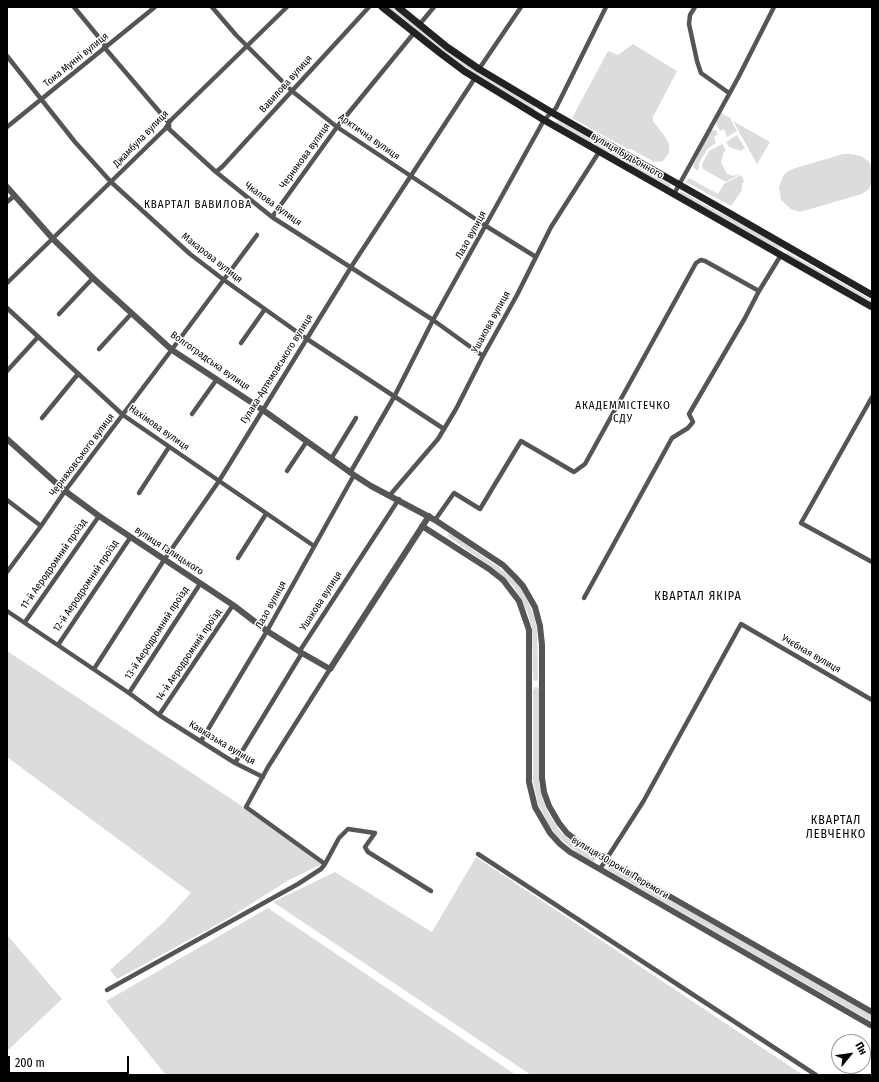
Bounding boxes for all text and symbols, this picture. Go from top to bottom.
street label: Тома Мунні вулиця [41,30,111,90]
street label: Вавилова вулиця [257,53,315,115]
street label: Джамбула вулиця [111,108,171,170]
street label: Арктична вулиця [336,111,402,163]
street label: Чернякова вулиця [277,121,333,191]
street label: вулиця Будьонного [589,130,665,182]
street label: Чкалова вулиця [242,179,304,229]
district label: КВАРТАЛ ВАВИЛОВА [144,198,252,212]
street label: Лазо вулиця [453,209,489,261]
street label: Макарова вулиця [179,230,245,286]
street label: Ушакова вулиця [469,289,513,355]
street label: Гулака-Артемовського вулиця [238,312,316,426]
street label: Волгоградська вулиця [168,329,252,393]
district label: АКАДЕММІСТЕЧКО СДУ [575,399,671,425]
street label: Нахімова вулиця [126,403,192,453]
street label: Черняховського вулиця [47,411,117,499]
street label: 11-й Аеродромний проїзд [18,516,90,612]
street label: вулиця Галицького [132,524,206,578]
street label: 12-й Аеродромний проїзд [51,538,121,634]
street label: Ушакова вулиця [297,569,345,633]
street label: Лазо вулиця [253,579,289,631]
street label: 13-й Аеродромний проїзд [122,584,192,682]
district label: КВАРТАЛ ЯКІРА [654,590,742,604]
street label: 14-й Аеродромний проїзд [154,607,224,703]
street label: Учєбная вулиця [779,632,843,676]
street label: Кавказька вулиця [187,718,257,768]
district label: КВАРТАЛ ЛЕВЧЕНКО [806,814,866,842]
street label: вулиця 30 років Перемоги [569,834,671,902]
north arrow [831,1034,871,1074]
text: Пн [852,1040,870,1057]
scale bar [10,1048,131,1074]
text: 200 m [15,1056,45,1070]

